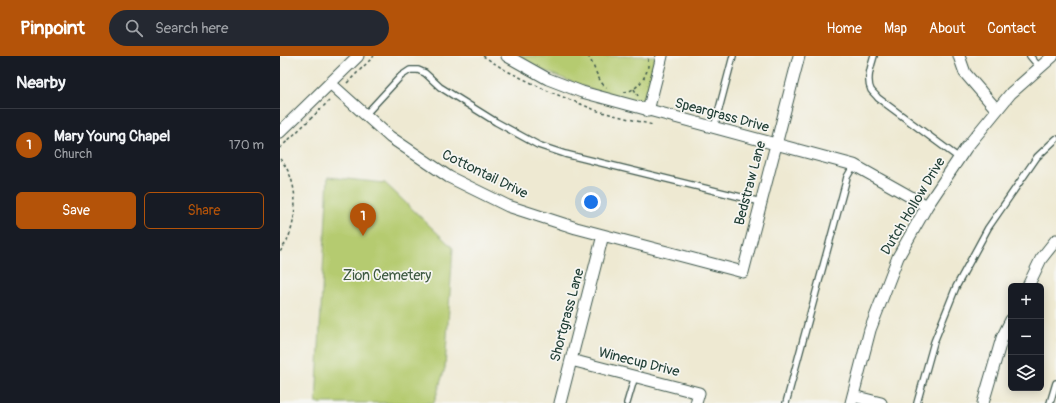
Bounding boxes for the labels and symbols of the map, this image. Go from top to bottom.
street label: Speargrass Drive [673,94,771,136]
street label: Bedstraw Lane [731,139,769,227]
street label: Cottontail Drive [439,146,531,202]
street label: Dutch Hollow Drive [877,154,949,258]
your location [581,192,601,212]
pin: 1 [350,203,376,236]
street label: Shortgrass Lane [546,266,588,363]
park label: Zion Cemetery [343,267,431,284]
street label: Winecup Drive [597,344,681,380]

